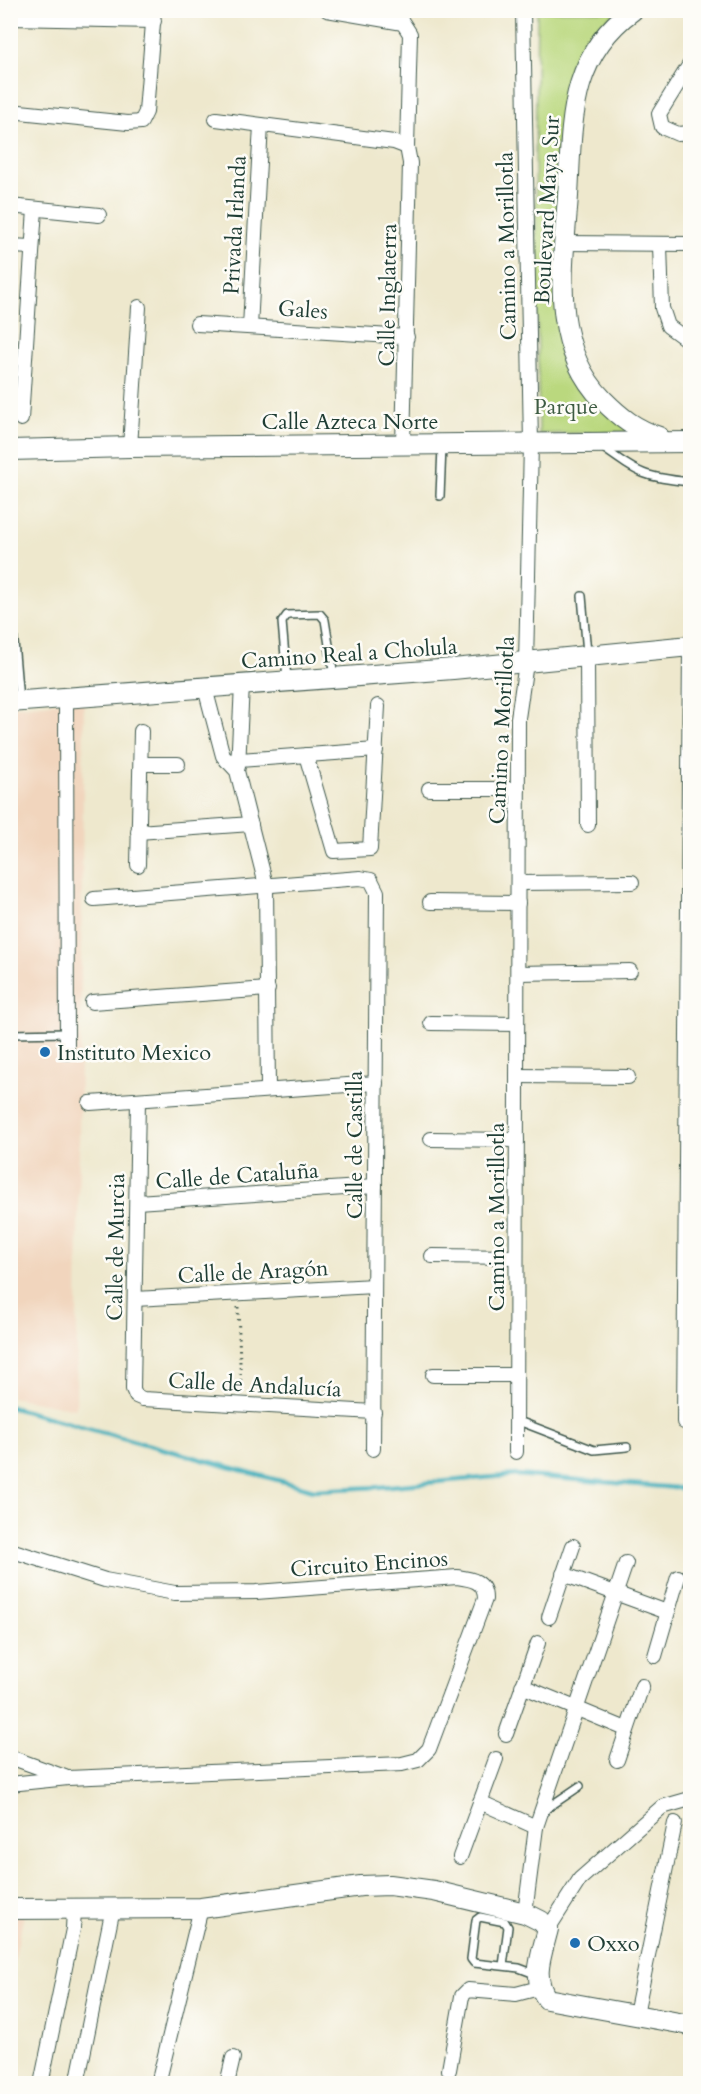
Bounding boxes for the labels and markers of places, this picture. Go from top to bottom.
place label: Instituto Mexico [57,1038,211,1068]
marker: Instituto Mexico [38,1045,52,1059]
place label: Oxxo [587,1929,640,1959]
marker: Oxxo [568,1936,582,1950]

